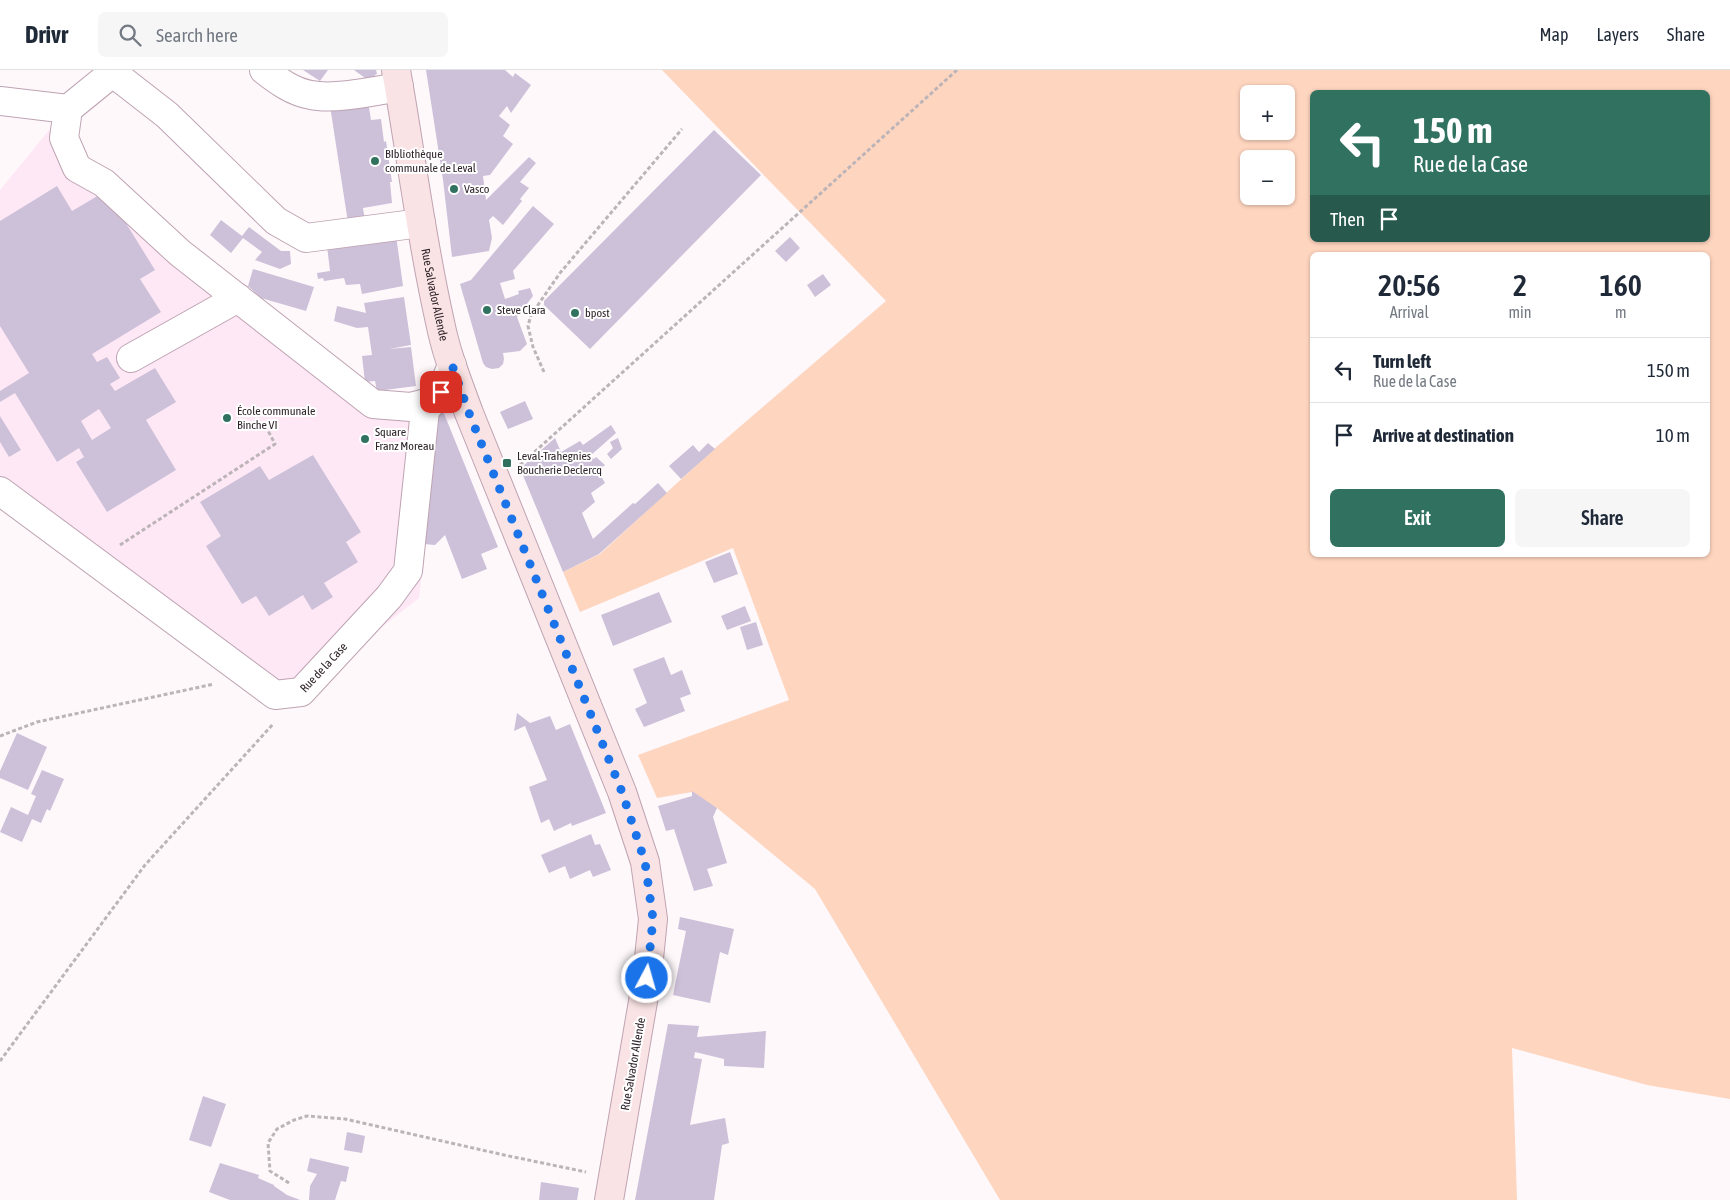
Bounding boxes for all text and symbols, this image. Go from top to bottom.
search box [98,12,448,57]
text: Drivr [25,21,68,48]
icon: search [116,21,144,49]
text: Search here [156,24,238,46]
text: Map [1539,24,1568,45]
text: Layers [1596,24,1639,45]
text: Share [1667,24,1705,45]
map controls [1240,85,1295,205]
button: + [1240,85,1295,140]
icon: left [1330,110,1395,175]
text: 150 m [1413,110,1492,150]
place label: BIbliothèque communale de Leval [385,147,477,175]
button: − [1240,150,1295,205]
text: Rue de la Case [1413,151,1528,177]
marker: BIbliothèque communale de Leval [369,155,381,167]
place label: Vasco [464,182,490,196]
marker: Vasco [448,183,460,195]
icon: arrive [1375,205,1403,233]
text: Then [1330,208,1365,230]
street label: Rue Salvador Allende [418,247,451,342]
text: 20:56 [1378,268,1440,302]
text: 2 [1513,268,1527,302]
text: 160 [1600,268,1642,302]
place label: Steve Clara [497,303,546,317]
text: Arrival [1390,303,1429,321]
text: min [1509,303,1532,321]
text: m [1615,303,1627,321]
marker: Steve Clara [481,304,493,316]
place label: bpost [585,306,610,320]
marker: bpost [569,307,581,319]
text: Turn left [1373,350,1431,372]
icon: left [1330,356,1358,384]
text: 150 m [1647,359,1690,381]
pin [420,371,462,413]
text: Rue de la Case [1373,372,1457,390]
icon: arrive [427,378,455,406]
place label: École communale Binche VI [237,404,315,432]
marker: École communale Binche VI [221,412,233,424]
icon: arrive [1330,421,1358,449]
text: Arrive at destination [1373,424,1514,446]
text: 10 m [1656,424,1690,446]
place label: Square Franz Moreau [375,425,435,453]
marker: Square Franz Moreau [359,433,371,445]
place label: Leval-Trahegnies Boucherie Declercq [517,449,602,477]
marker: Leval-Trahegnies Boucherie Declercq [501,457,513,469]
button: Exit [1330,489,1505,547]
button: Share [1515,489,1690,547]
street label: Rue de la Case [297,640,350,695]
position arrow [620,951,672,1003]
street label: Rue Salvador Allende [618,1016,648,1112]

